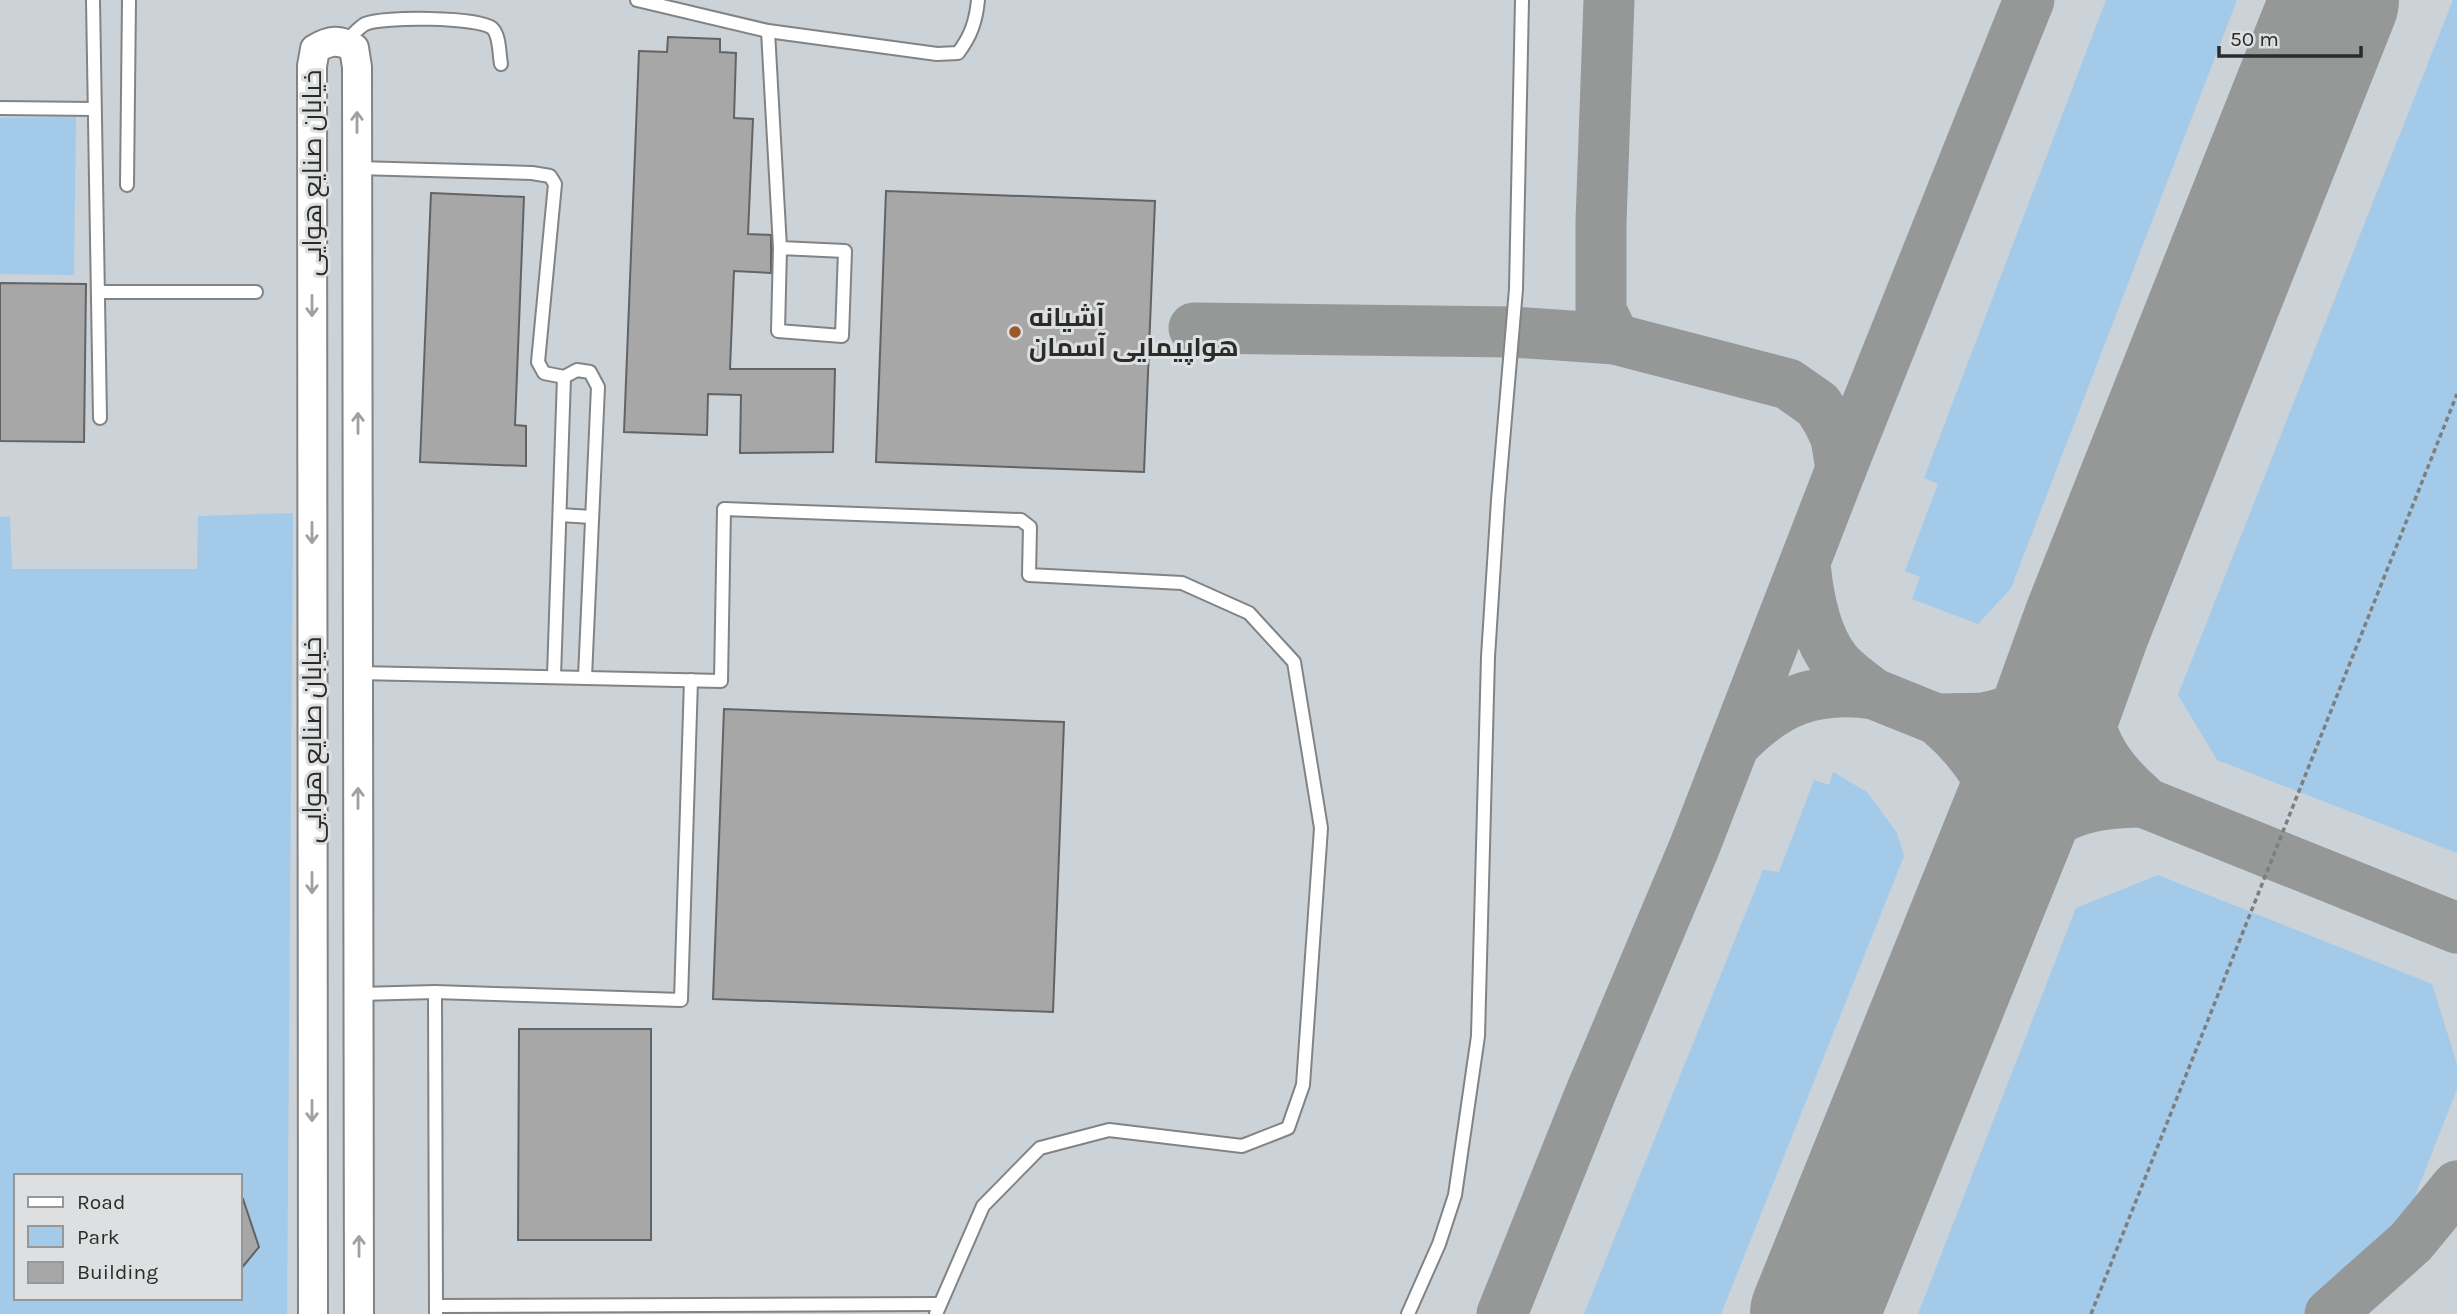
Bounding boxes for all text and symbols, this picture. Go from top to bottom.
scale bar [2219,14,2361,58]
text: 50 m [2230,27,2279,51]
street label: خیابان صنایع هوایی [297,70,329,276]
one-way arrow [350,111,364,134]
one-way arrow [305,294,319,317]
place label: آشیانه هواپیمایی آسمان [1029,302,1239,365]
marker: آشیانه هواپیمایی آسمان [1007,324,1023,340]
one-way arrow [351,412,365,435]
one-way arrow [305,522,319,545]
street label: خیابان صنایع هوایی [297,637,329,843]
one-way arrow [352,787,365,810]
one-way arrow [305,872,319,895]
one-way arrow [305,1099,319,1122]
legend [14,1174,242,1300]
text: Road [77,1190,125,1214]
text: Park [77,1225,120,1249]
one-way arrow [352,1235,366,1258]
text: Building [77,1260,158,1284]

